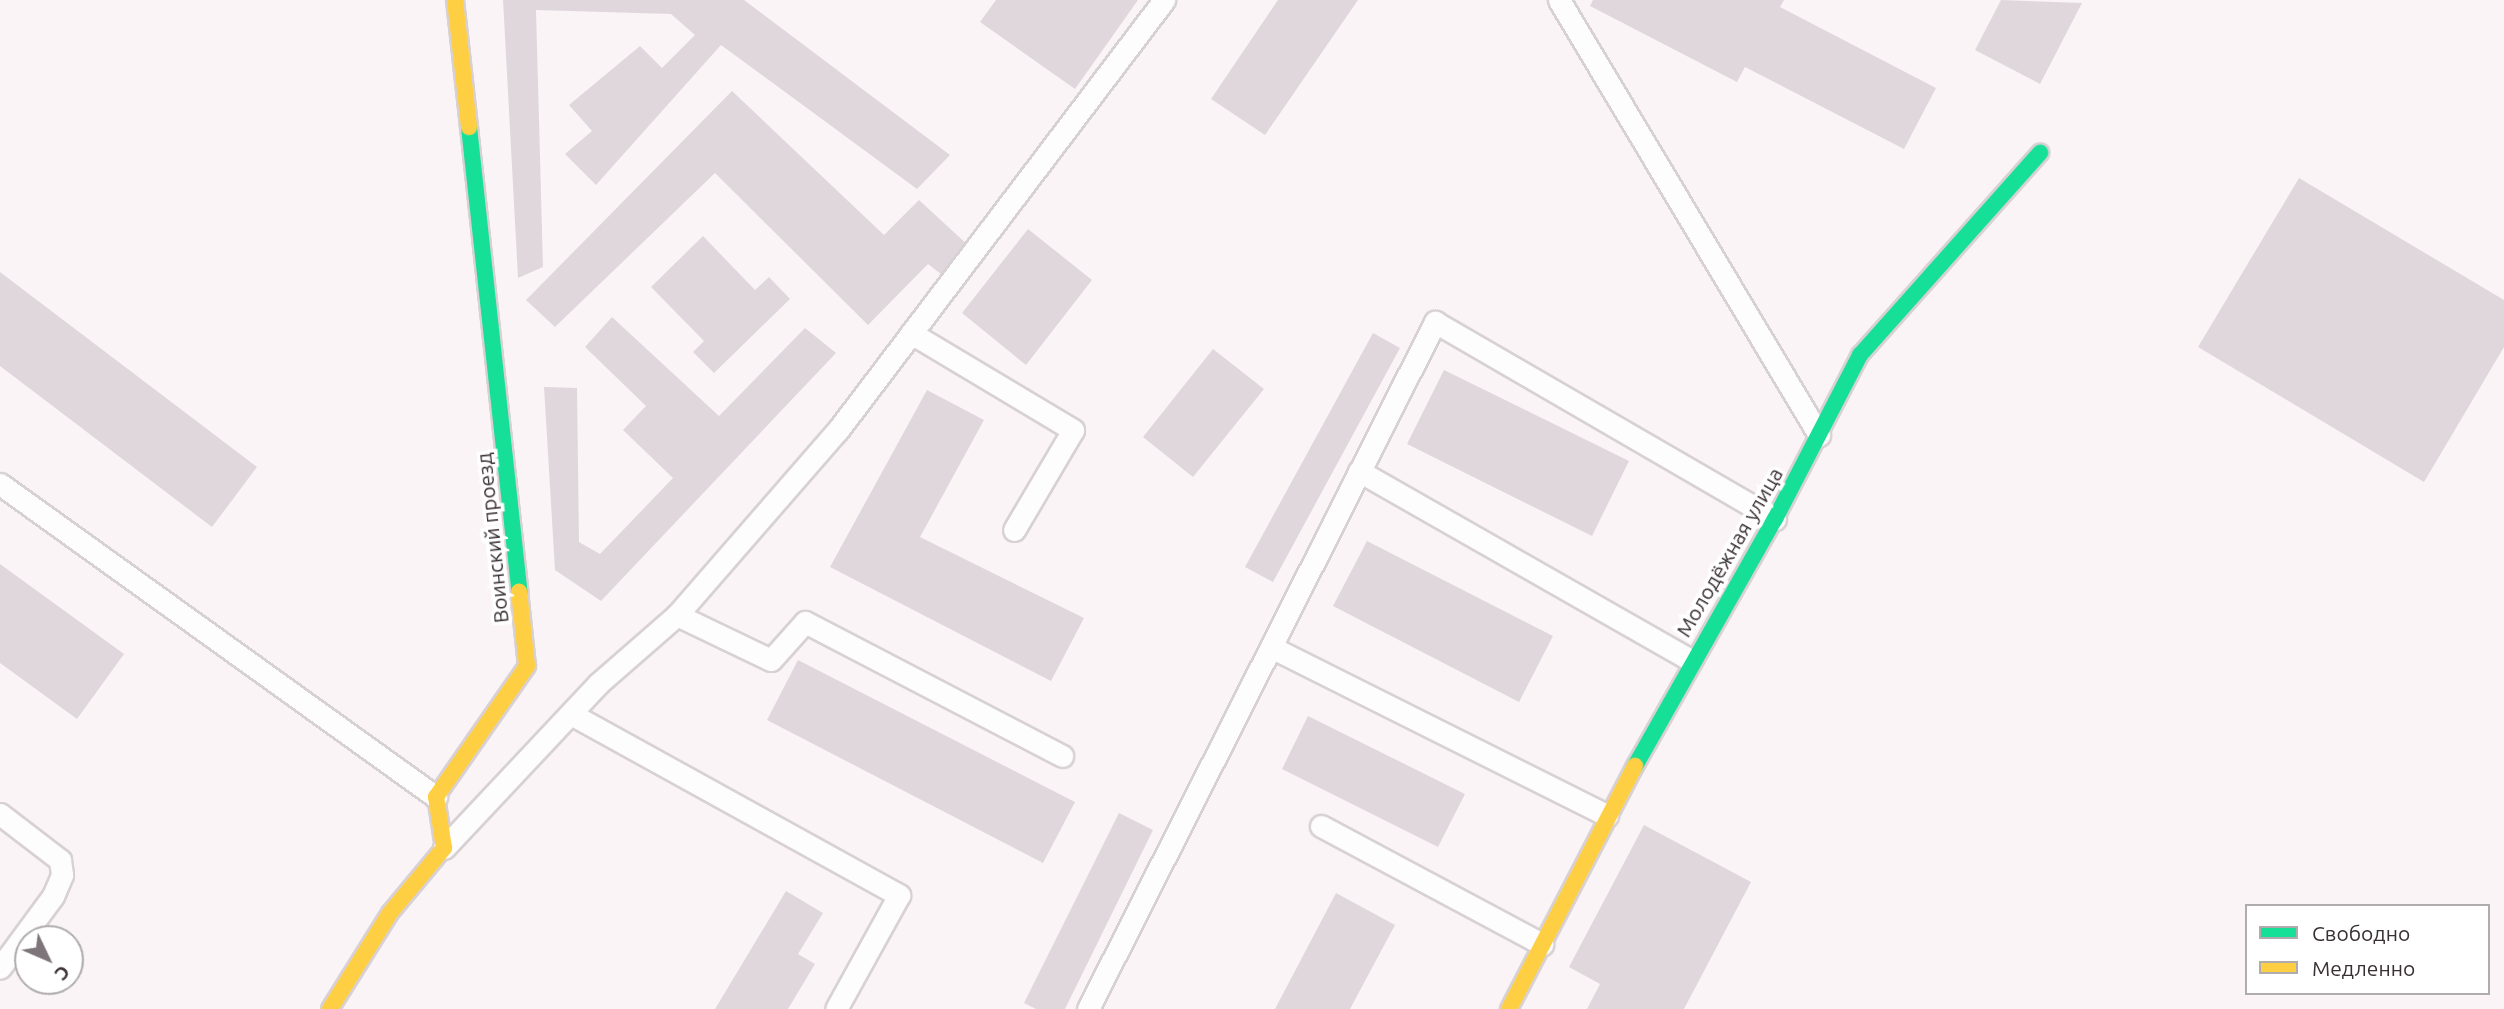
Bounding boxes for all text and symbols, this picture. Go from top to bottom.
street label: Воинский проезд [471,452,513,624]
street label: Молодёжная улица [1670,463,1788,641]
legend [2245,904,2490,995]
text: Свободно [2312,921,2410,945]
north arrow [14,925,84,995]
text: Медленно [2312,956,2415,980]
text: С [51,961,75,985]

